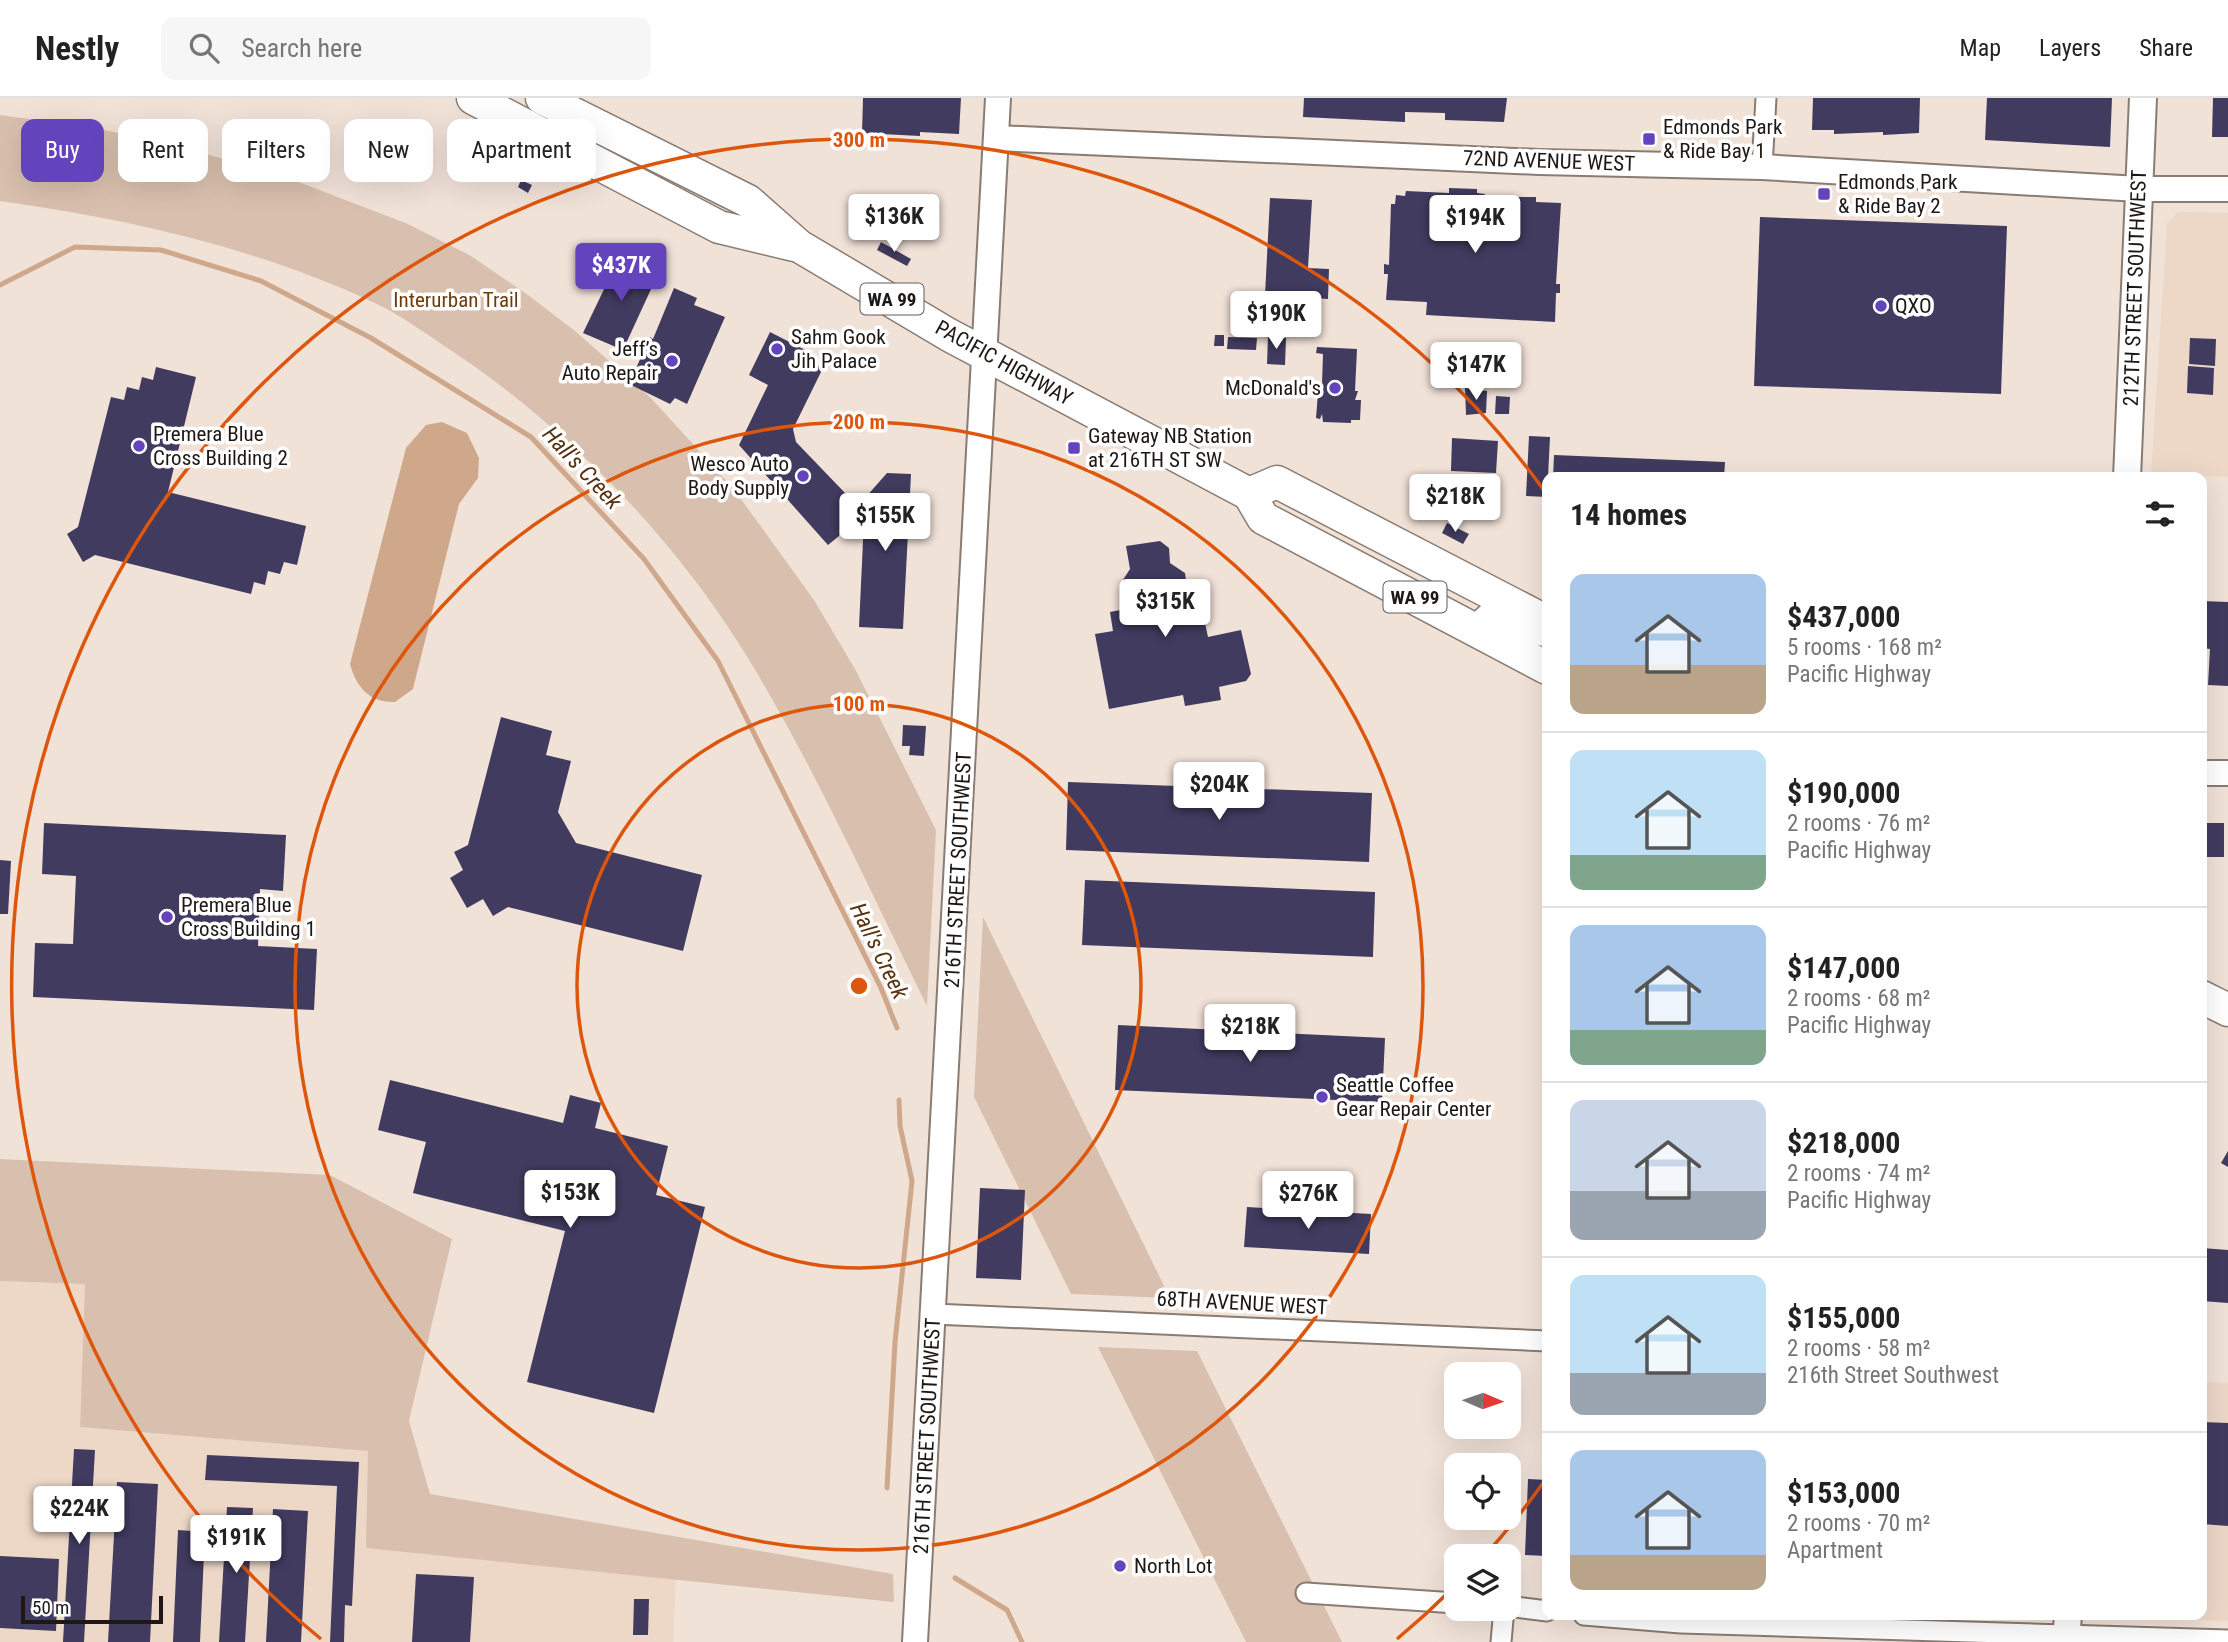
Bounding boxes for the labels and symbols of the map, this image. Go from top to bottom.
place label: Edmonds Park & Ride Bay 1 [1663,115,1783,163]
text: 300 m [833,128,885,152]
marker: Edmonds Park & Ride Bay 1 [1641,131,1657,147]
street label: 72ND AVENUE WEST [1462,146,1636,176]
street label: 212TH STREET SOUTHWEST [2119,169,2151,407]
place label: Edmonds Park & Ride Bay 2 [1838,170,1958,218]
marker: Edmonds Park & Ride Bay 2 [1816,186,1832,202]
pin: $136K [845,194,943,254]
pin: $194K [1426,195,1524,255]
pin: $437K [572,244,670,303]
road number: WA 99 [860,284,924,314]
park label: Interurban Trail [393,288,519,312]
pin: $190K [1227,292,1325,351]
place label: QXO [1895,294,1932,318]
marker: QXO [1873,298,1889,314]
street label: PACIFIC HIGHWAY [931,315,1077,411]
place label: Sahm Gook Jih Palace [791,325,886,373]
place label: Jeff’s Auto Repair [562,337,658,385]
marker: Sahm Gook Jih Palace [769,341,785,357]
pin: $147K [1427,342,1525,402]
marker: Jeff’s Auto Repair [664,353,680,369]
place label: McDonald's [1225,376,1321,400]
marker: McDonald's [1327,380,1343,396]
text: 200 m [833,410,885,434]
water label: Hall's Creek [537,421,628,516]
place label: Premera Blue Cross Building 2 [153,422,288,470]
place label: Gateway NB Station at 216TH ST SW [1088,424,1252,472]
marker: Premera Blue Cross Building 2 [131,438,147,454]
marker: Gateway NB Station at 216TH ST SW [1066,440,1082,456]
place label: Wesco Auto Body Supply [688,452,789,500]
marker: Wesco Auto Body Supply [795,468,811,484]
pin: $218K [1406,474,1504,534]
pin: $155K [836,494,934,553]
pin: $315K [1116,580,1214,639]
road number: WA 99 [1384,582,1446,612]
text: 100 m [833,692,885,716]
street label: 216TH STREET SOUTHWEST [940,751,976,989]
pin: $204K [1170,762,1268,822]
place label: Premera Blue Cross Building 1 [181,893,316,941]
water label: Hall's Creek [844,899,914,1004]
marker: Premera Blue Cross Building 1 [159,909,175,925]
centre of rings [847,974,871,998]
pin: $218K [1201,1004,1299,1064]
place label: Seattle Coffee Gear Repair Center [1336,1073,1491,1121]
marker: Seattle Coffee Gear Repair Center [1314,1089,1330,1105]
pin: $153K [521,1170,619,1230]
pin: $276K [1259,1172,1357,1231]
street label: 68TH AVENUE WEST [1156,1287,1328,1319]
street label: 216TH STREET SOUTHWEST [909,1317,945,1555]
north arrow [1444,1362,1521,1438]
pin: $224K [30,1486,128,1546]
pin: $191K [187,1516,285,1575]
place label: North Lot [1134,1554,1212,1578]
marker: North Lot [1112,1558,1128,1574]
scale bar [21,1593,163,1625]

